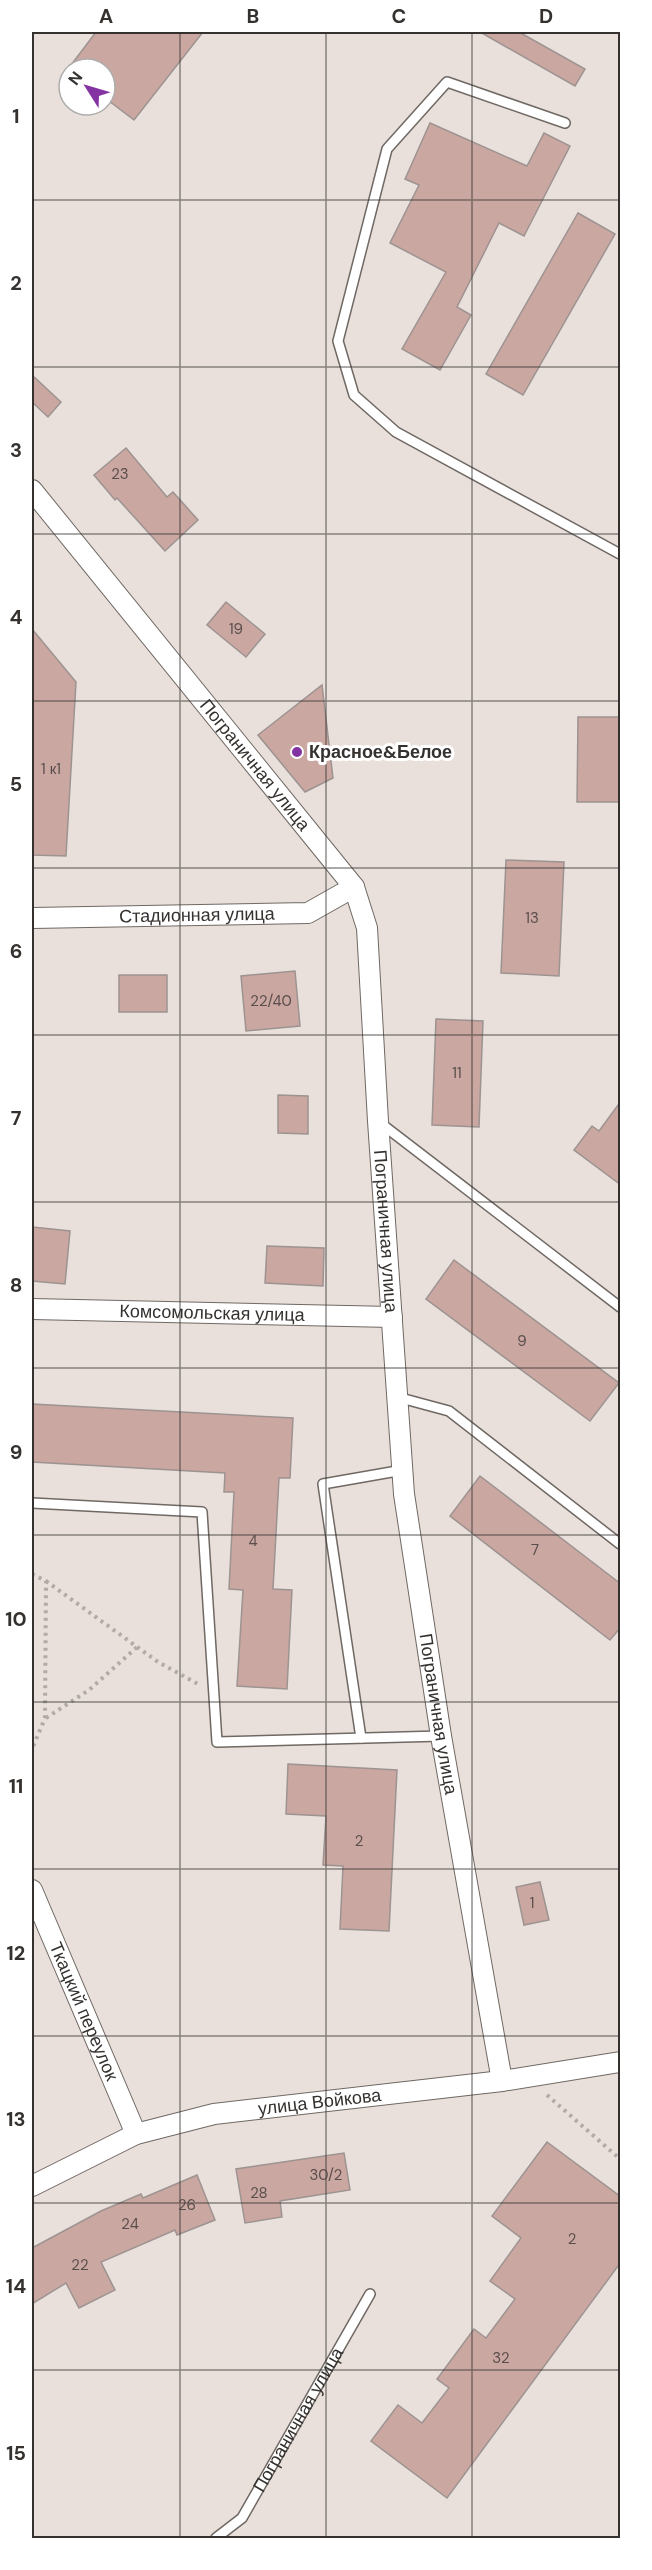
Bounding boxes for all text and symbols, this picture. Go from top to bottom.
text: A [99,3,113,29]
text: B [247,3,259,29]
text: C [392,3,406,29]
text: D [539,3,553,29]
north arrow [57,57,117,117]
text: N [64,67,87,89]
text: 1 [12,103,20,129]
text: 2 [10,270,22,296]
text: 3 [10,437,22,463]
house number: 23 [111,464,129,484]
text: 4 [10,604,23,630]
house number: 19 [229,619,243,639]
street label: Пограничная улица [194,694,316,837]
place label: Красное&Белое [309,740,452,764]
marker: Красное&Белое [290,745,304,759]
house number: 1 к1 [41,759,61,779]
text: 5 [10,771,22,797]
street label: Стадионная улица [119,902,276,928]
house number: 13 [525,908,539,928]
text: 6 [10,938,22,964]
house number: 22/40 [250,991,292,1011]
house number: 11 [452,1063,462,1083]
text: 7 [11,1105,22,1131]
street label: Пограничная улица [368,1149,403,1314]
text: 8 [10,1272,22,1298]
street label: Комсомольская улица [119,1299,306,1327]
house number: 9 [517,1331,527,1351]
text: 9 [10,1439,22,1465]
house number: 4 [248,1531,258,1551]
house number: 7 [531,1540,539,1560]
text: 10 [5,1606,27,1632]
street label: Пограничная улица [413,1632,463,1797]
text: 11 [9,1773,23,1799]
house number: 2 [355,1831,363,1851]
house number: 1 [530,1893,534,1913]
street label: Ткацкий переулок [44,1938,124,2085]
text: 12 [7,1940,25,1966]
street label: улица Войкова [257,2083,383,2121]
text: 13 [6,2106,26,2132]
house number: 30/2 [309,2165,343,2185]
house number: 28 [250,2183,268,2203]
house number: 26 [178,2195,196,2215]
house number: 24 [121,2214,139,2234]
house number: 2 [568,2229,576,2249]
house number: 22 [71,2255,89,2275]
text: 14 [6,2273,26,2299]
street label: Пограничная улица [247,2342,350,2496]
house number: 32 [492,2348,510,2368]
text: 15 [6,2440,26,2466]

